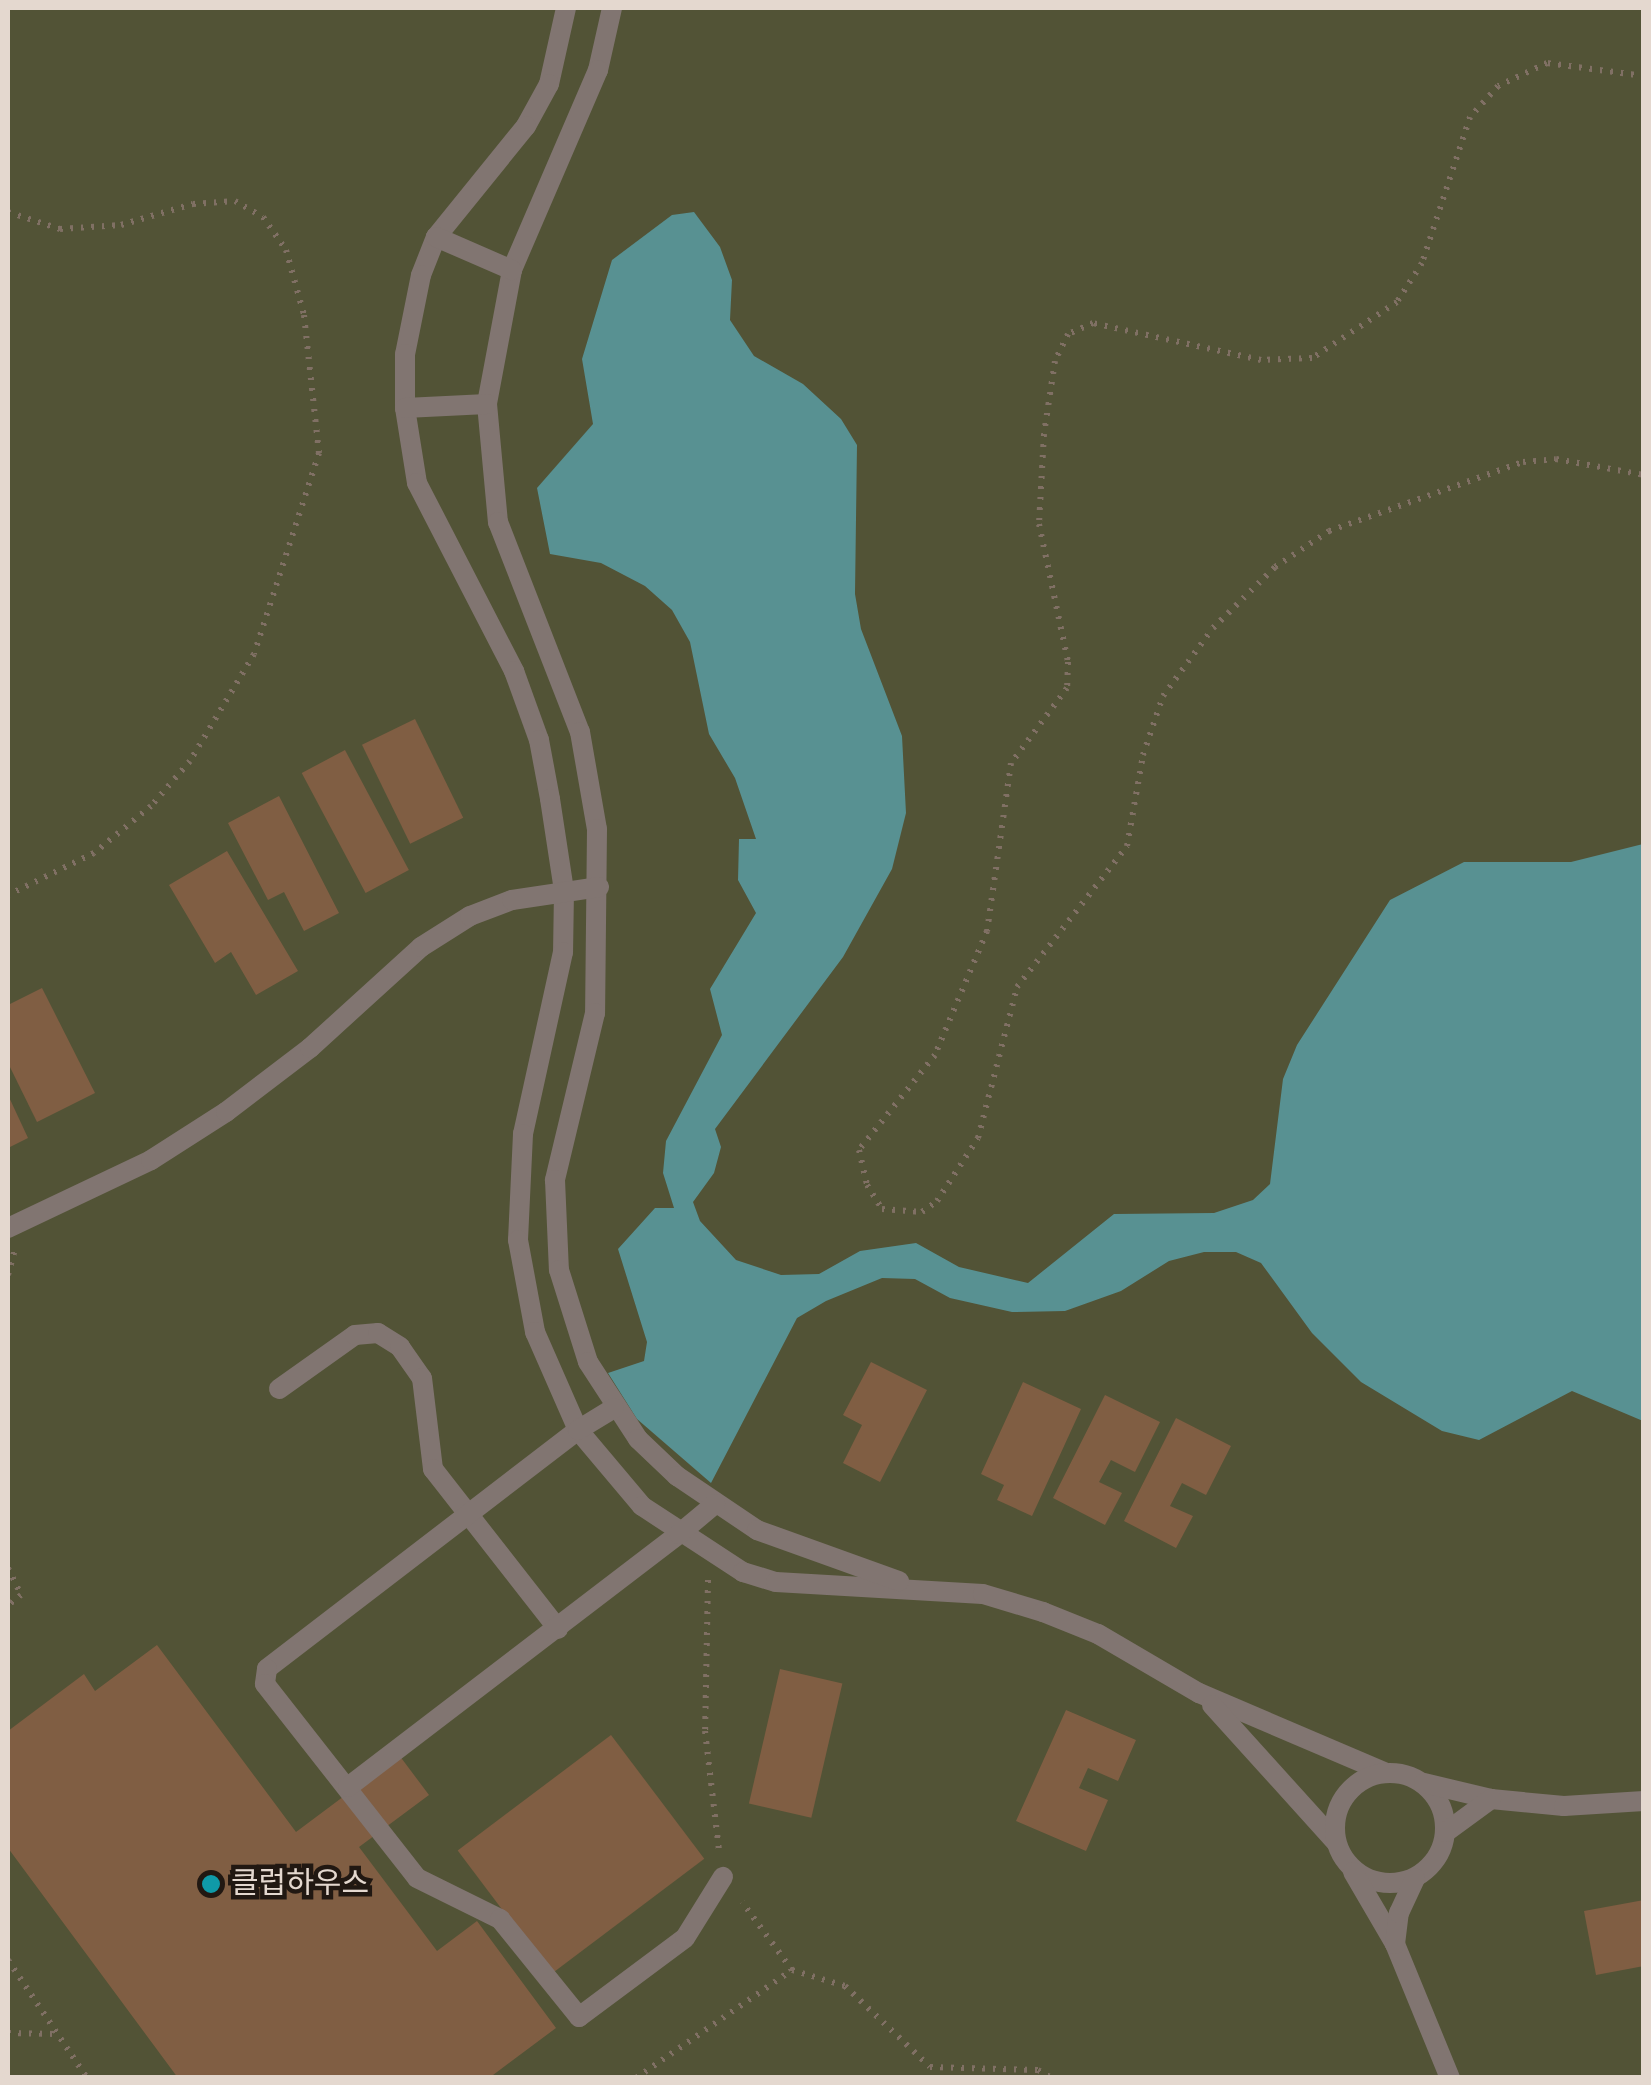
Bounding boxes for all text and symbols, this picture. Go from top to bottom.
place label: 클럽하우스 [231,1866,369,1902]
marker: 클럽하우스 [200,1873,222,1895]

